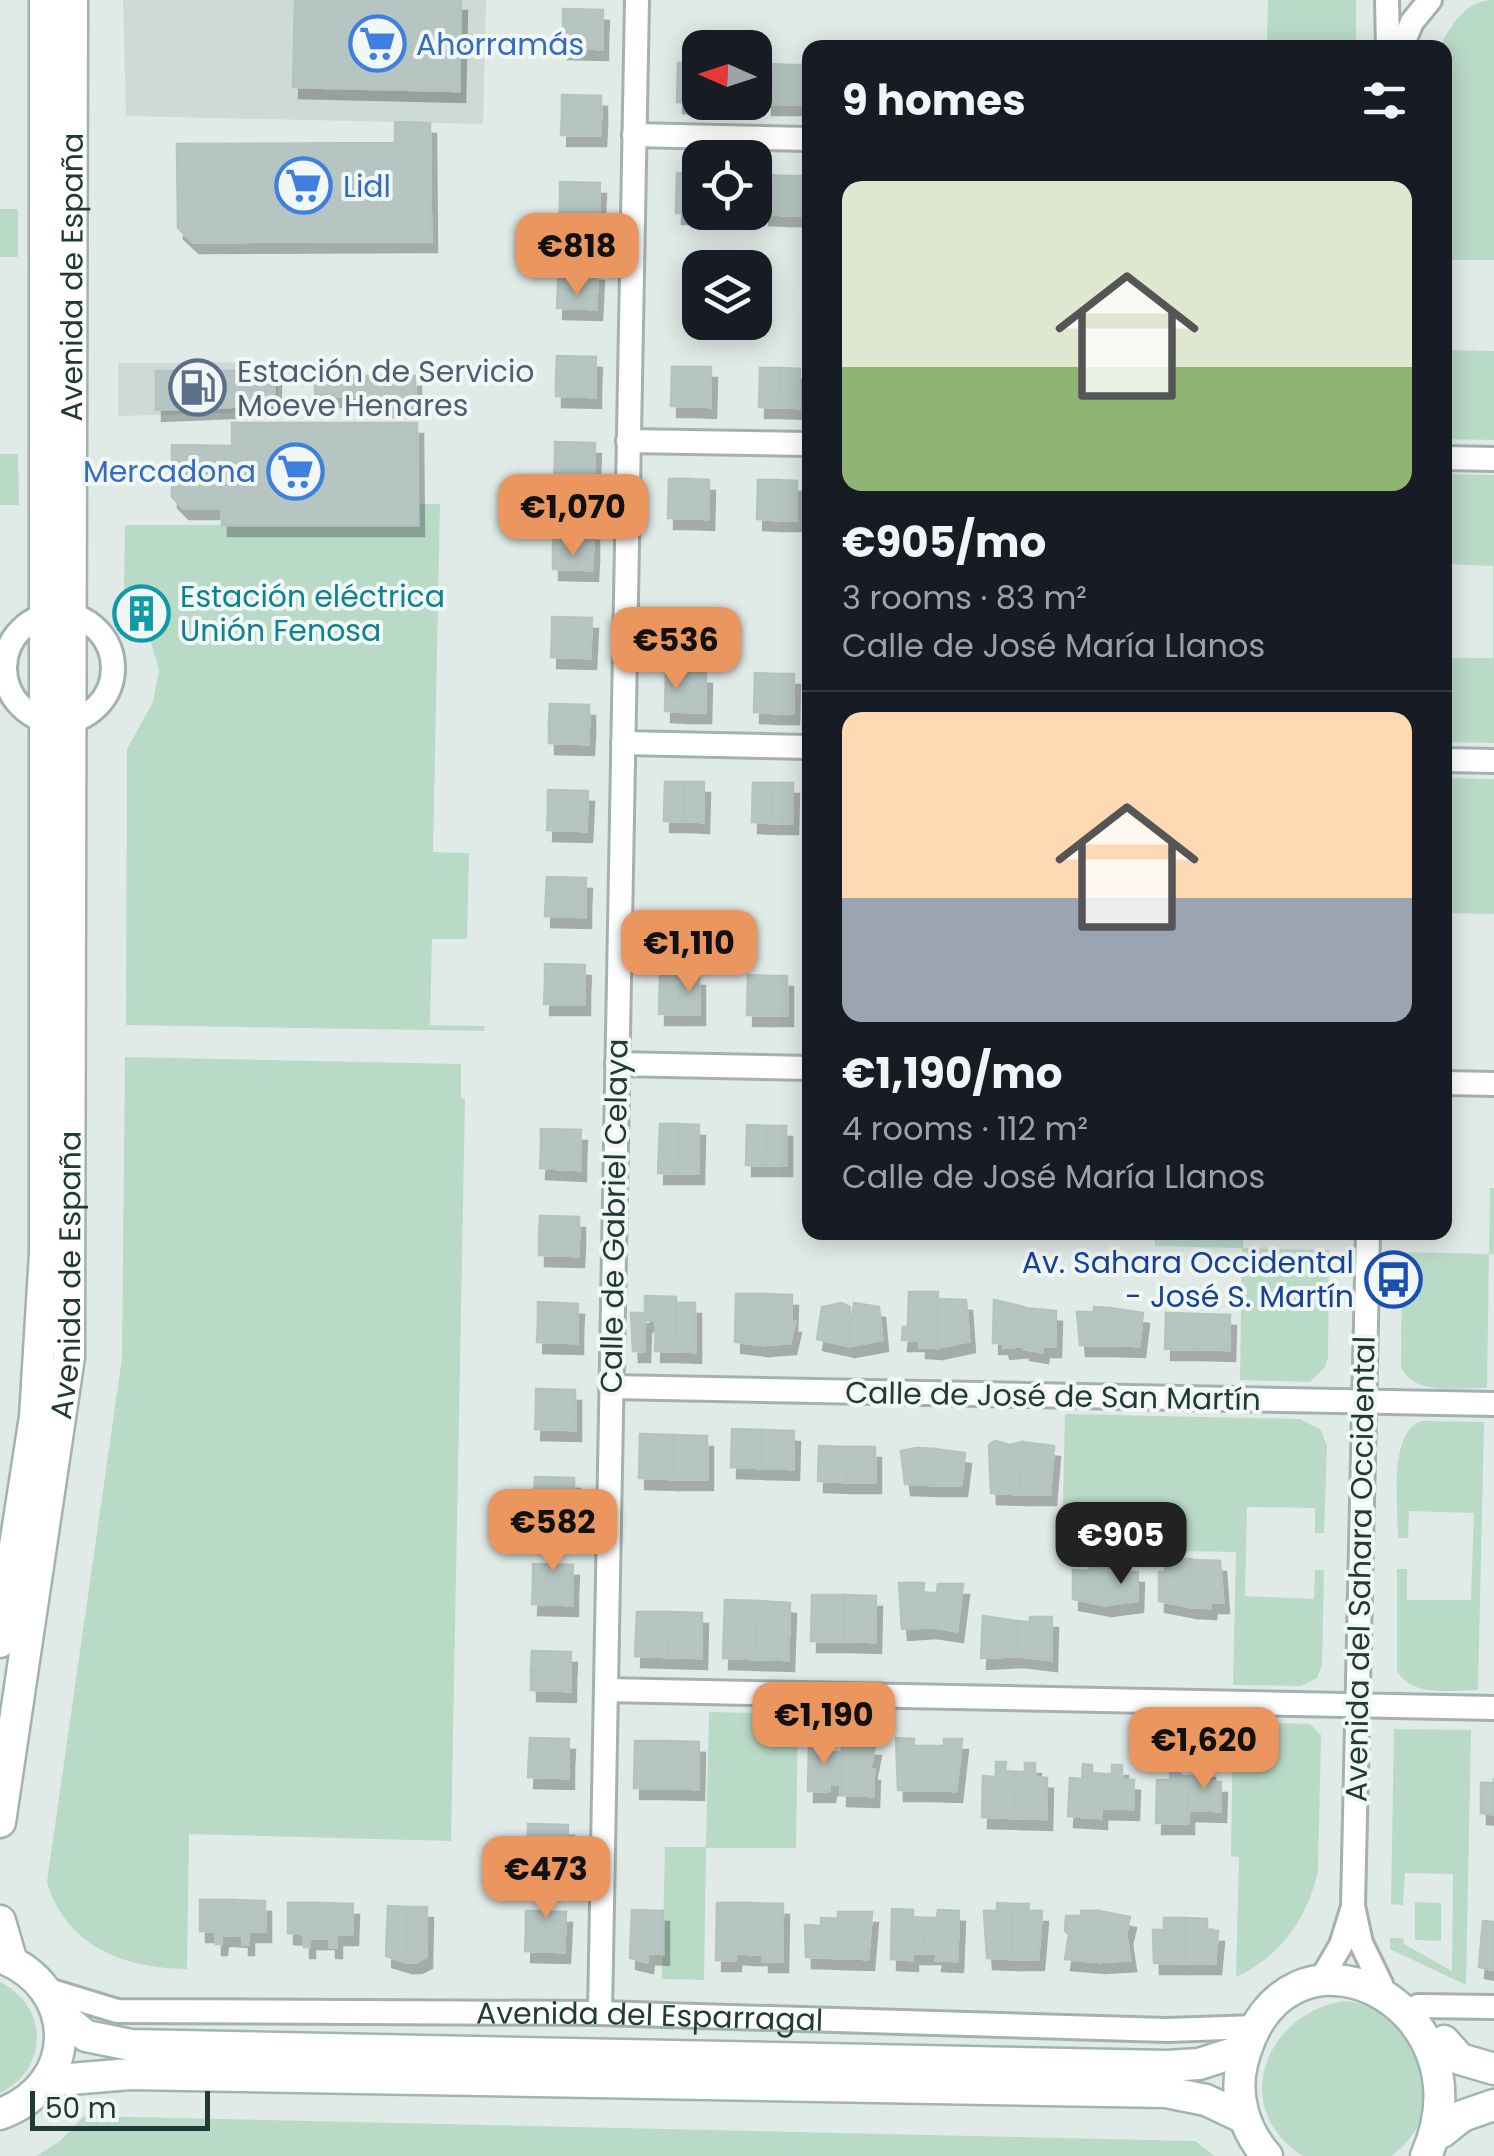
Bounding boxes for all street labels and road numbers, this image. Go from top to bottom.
street label: Avenida de España [50,133,93,422]
street label: Calle de Gabriel Celaya [589,1038,639,1394]
street label: Avenida de España [39,1131,91,1422]
street label: Avenida del Sahara Occidental [1334,1336,1386,1802]
street label: Calle de José de San Martín [845,1371,1261,1421]
street label: Avenida del Esparragal [476,1991,824,2041]

